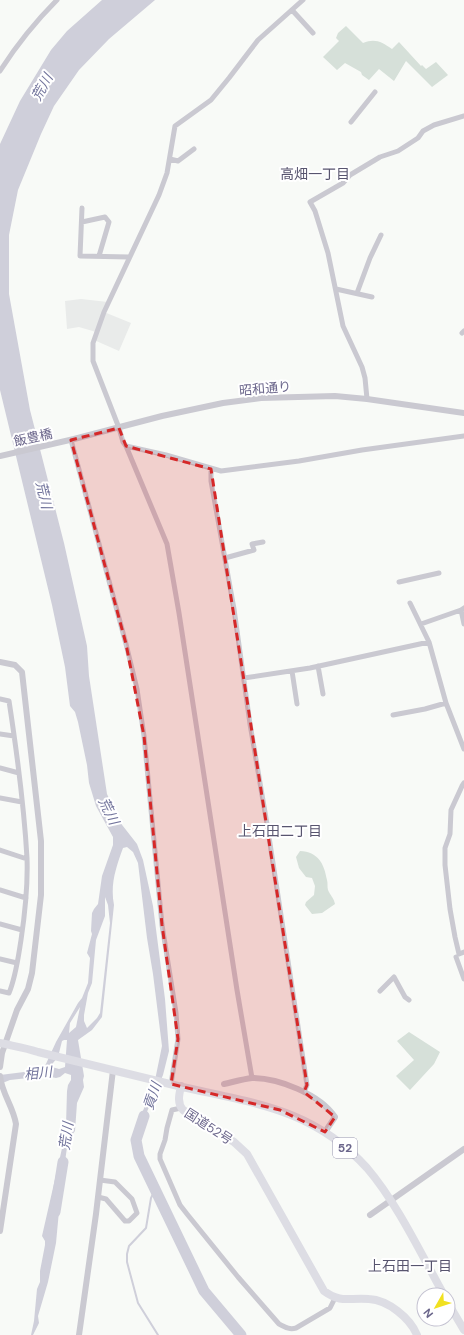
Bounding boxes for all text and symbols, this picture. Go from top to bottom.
water label: 荒川 [27,69,58,104]
district label: 高畑一丁目 [280,165,350,183]
street label: 昭和通り [238,378,292,399]
street label: 飯豊橋 [12,425,54,450]
water label: 荒川 [32,479,56,513]
water label: 荒川 [95,794,124,829]
district label: 上石田二丁目 [238,822,322,840]
water label: 相川 [23,1062,55,1083]
water label: 貢川 [139,1078,166,1112]
street label: 国道52号 [181,1105,236,1148]
water label: 荒川 [55,1119,77,1151]
road number: 52 [333,1138,357,1158]
district label: 上石田一丁目 [368,1257,452,1275]
north arrow [416,1287,456,1327]
text: N [420,1306,436,1321]

